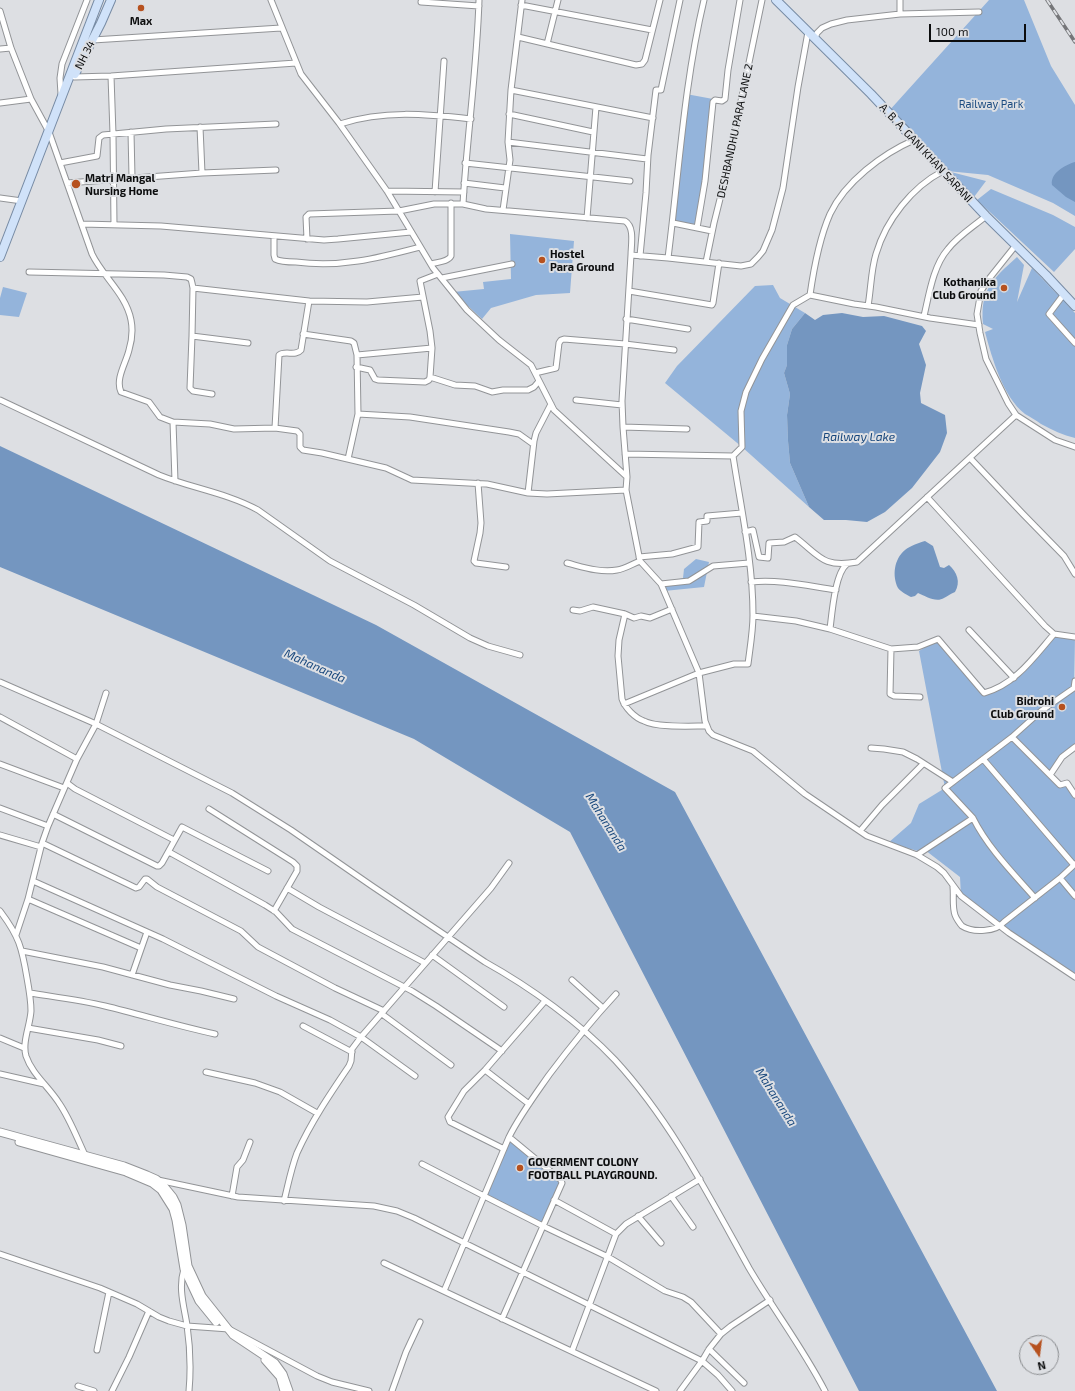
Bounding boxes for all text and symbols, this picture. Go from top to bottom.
marker: Max [136,3,146,13]
place label: Max [130,14,152,28]
scale bar [931,16,1028,42]
text: 100 m [936,24,968,38]
street label: NH 34 [72,38,98,72]
street label: DESHBANDHU PARA LANE 2 [714,63,756,199]
park label: Railway Park [959,97,1023,111]
street label: A. B. A. GANI KHAN SARANI [877,101,975,205]
place label: Matri Mangal Nursing Home [85,171,158,197]
marker: Matri Mangal Nursing Home [70,178,82,190]
place label: Hostel Para Ground [550,247,614,273]
marker: Hostel Para Ground [537,255,547,265]
place label: Kothanika Club Ground [933,275,996,301]
marker: Kothanika Club Ground [999,283,1009,293]
water label: Railway Lake [823,430,895,444]
water label: Mahananda [282,646,348,686]
place label: Bidrohi Club Ground [991,694,1054,720]
marker: Bidrohi Club Ground [1057,702,1067,712]
water label: Mahananda [582,790,630,854]
water label: Mahananda [752,1065,800,1129]
place label: GOVERMENT COLONY FOOTBALL PLAYGROUND. [528,1155,657,1181]
marker: GOVERMENT COLONY FOOTBALL PLAYGROUND. [515,1163,525,1173]
north arrow [1019,1335,1059,1375]
text: N [1036,1359,1047,1373]

